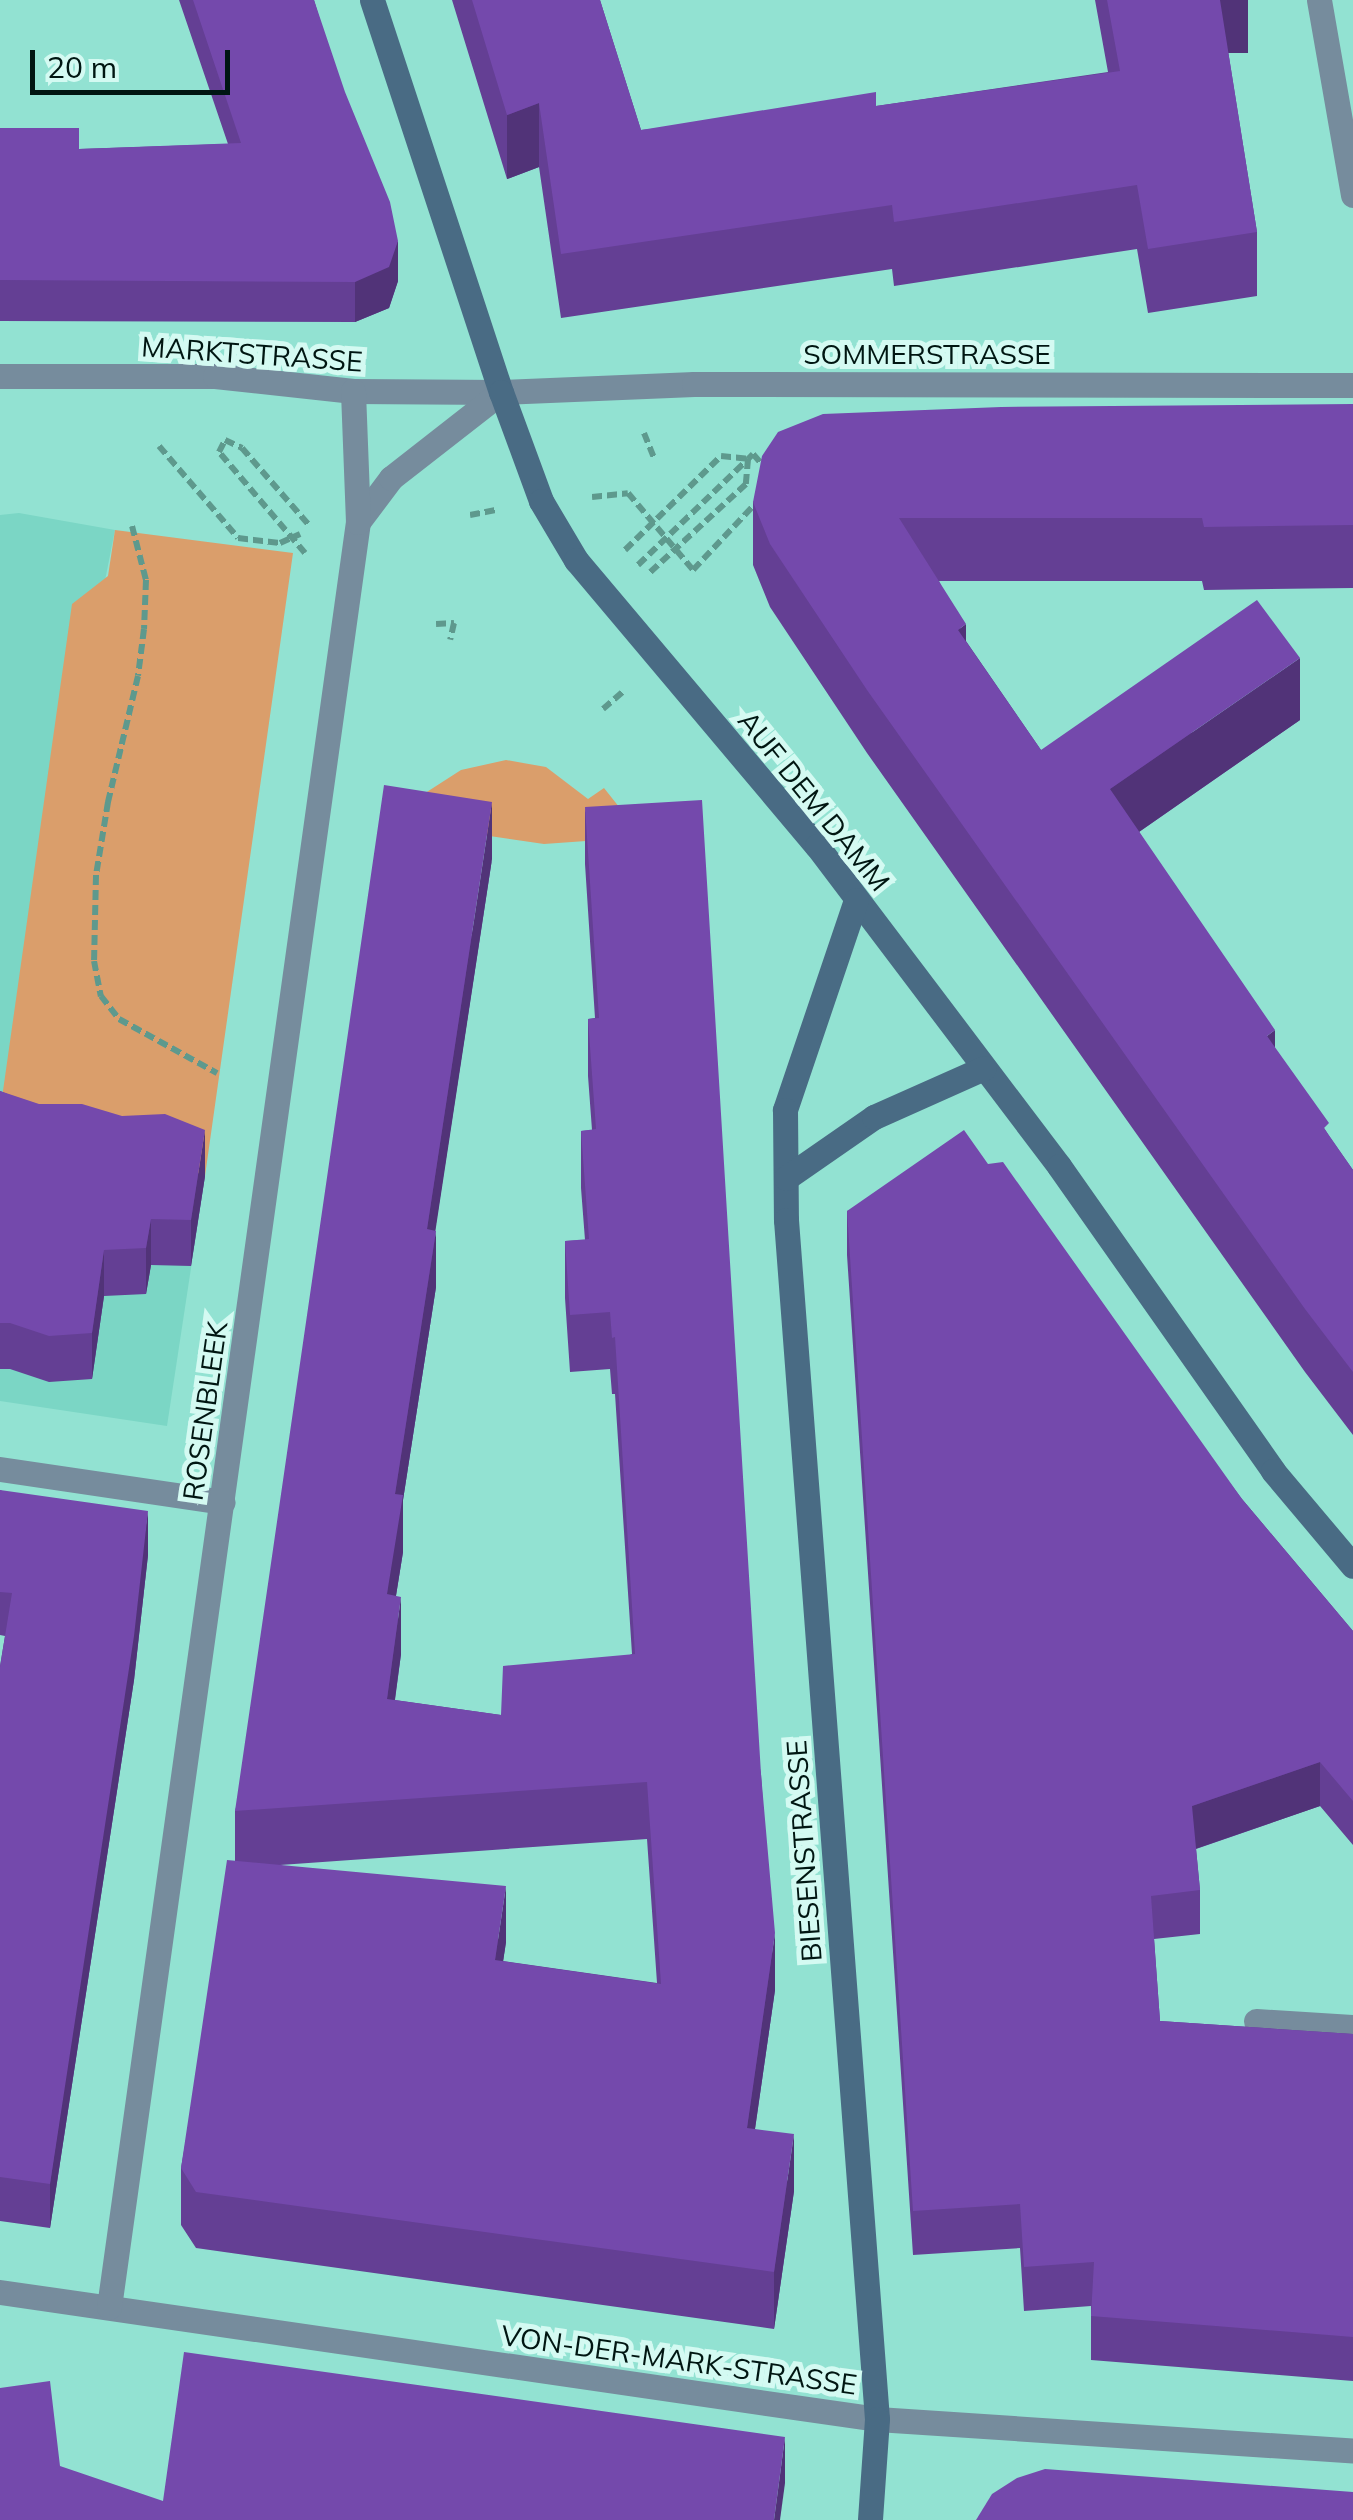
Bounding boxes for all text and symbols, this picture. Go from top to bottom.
scale bar [35,30,235,92]
text: 20 m [47,48,117,86]
street label: MARKTSTRASSE [140,330,364,378]
street label: SOMMERSTRASSE [803,337,1051,371]
street label: AUF DEM DAMM [731,704,897,898]
street label: ROSENBLEEK [176,1319,234,1503]
street label: BIESENSTRASSE [779,1739,829,1963]
street label: VON-DER-MARK-STRASSE [499,2318,859,2402]

